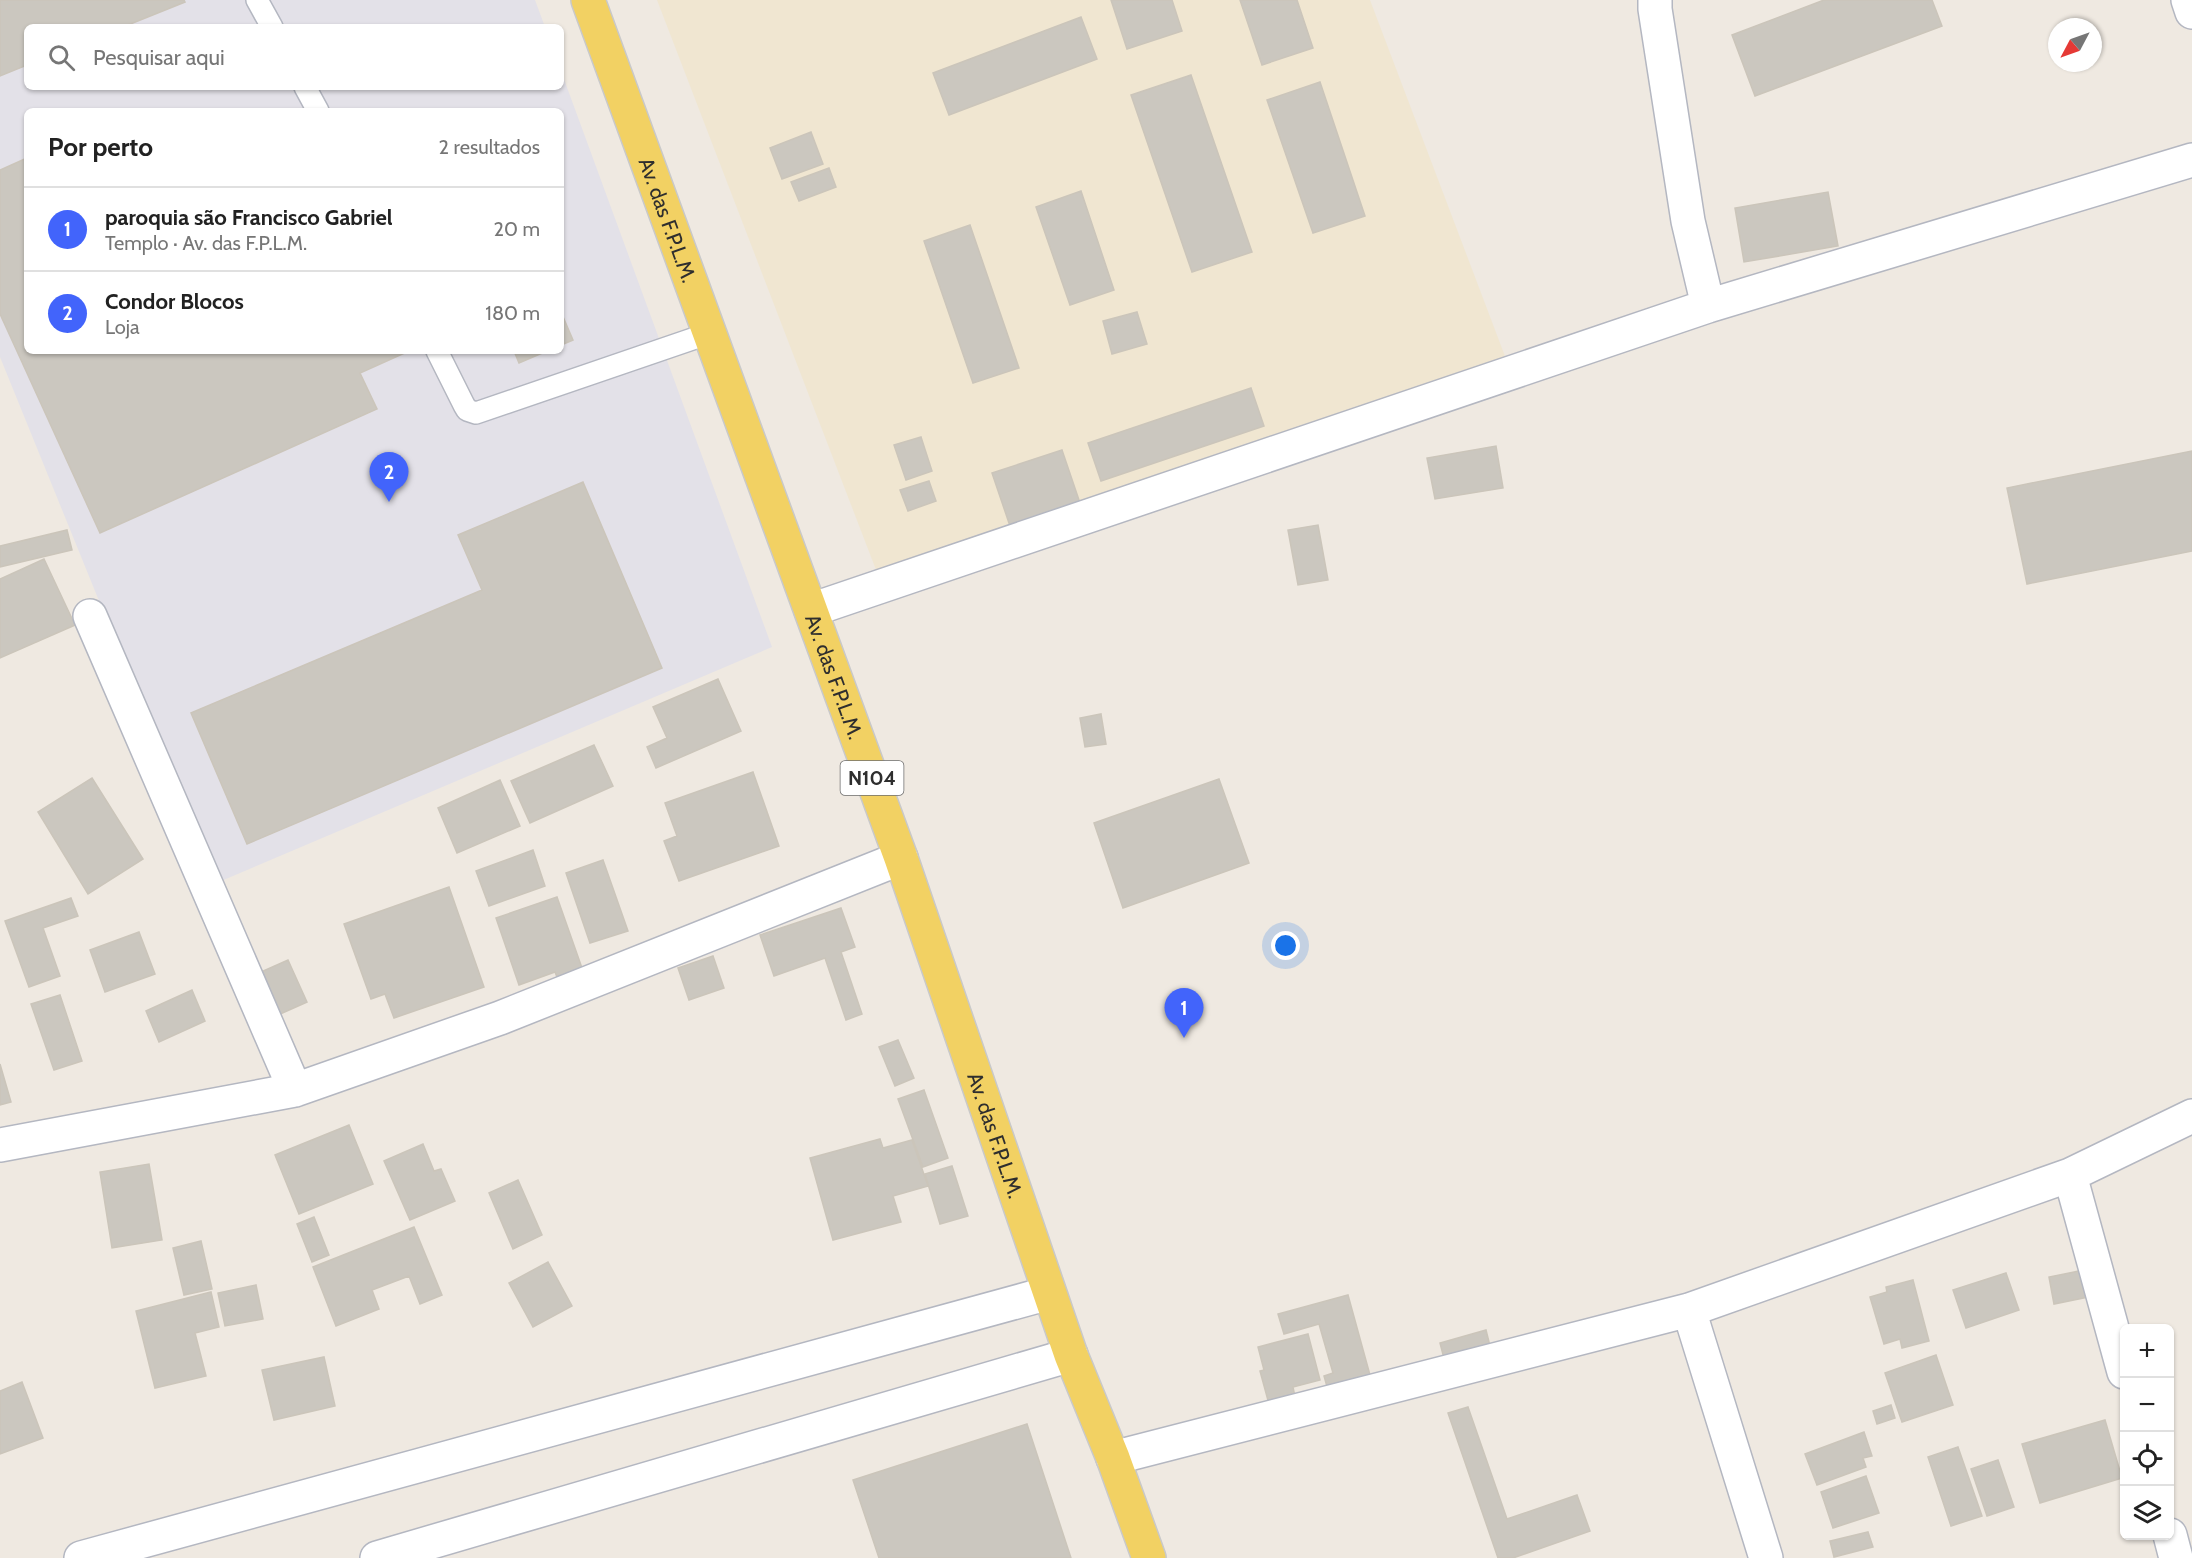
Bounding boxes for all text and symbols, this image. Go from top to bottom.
north arrow [2048,18,2102,72]
search box [24,24,564,90]
icon: search [45,41,78,74]
text: Pesquisar aqui [93,44,225,71]
text: Por perto [48,131,153,163]
text: 2 resultados [439,135,540,159]
street label: Av. das F.P.L.M. [634,154,702,286]
text: paroquia são Francisco Gabriel [105,204,393,231]
text: 1 [64,217,71,241]
text: 20 m [494,217,540,241]
text: Templo · Av. das F.P.L.M. [105,231,307,255]
text: Condor Blocos [105,288,244,315]
text: 2 [62,301,73,325]
text: 180 m [485,301,540,325]
text: Loja [105,315,140,339]
pin: 2 [370,452,408,502]
street label: Av. das F.P.L.M. [801,611,869,742]
road number: N104 [840,761,904,795]
your location [1271,931,1300,960]
pin: 1 [1164,988,1204,1038]
street label: Av. das F.P.L.M. [963,1069,1029,1201]
map controls [2120,1324,2174,1540]
button: + [2120,1324,2174,1378]
button: − [2120,1378,2174,1432]
button: locate [2120,1432,2174,1486]
button: layers [2120,1486,2174,1540]

